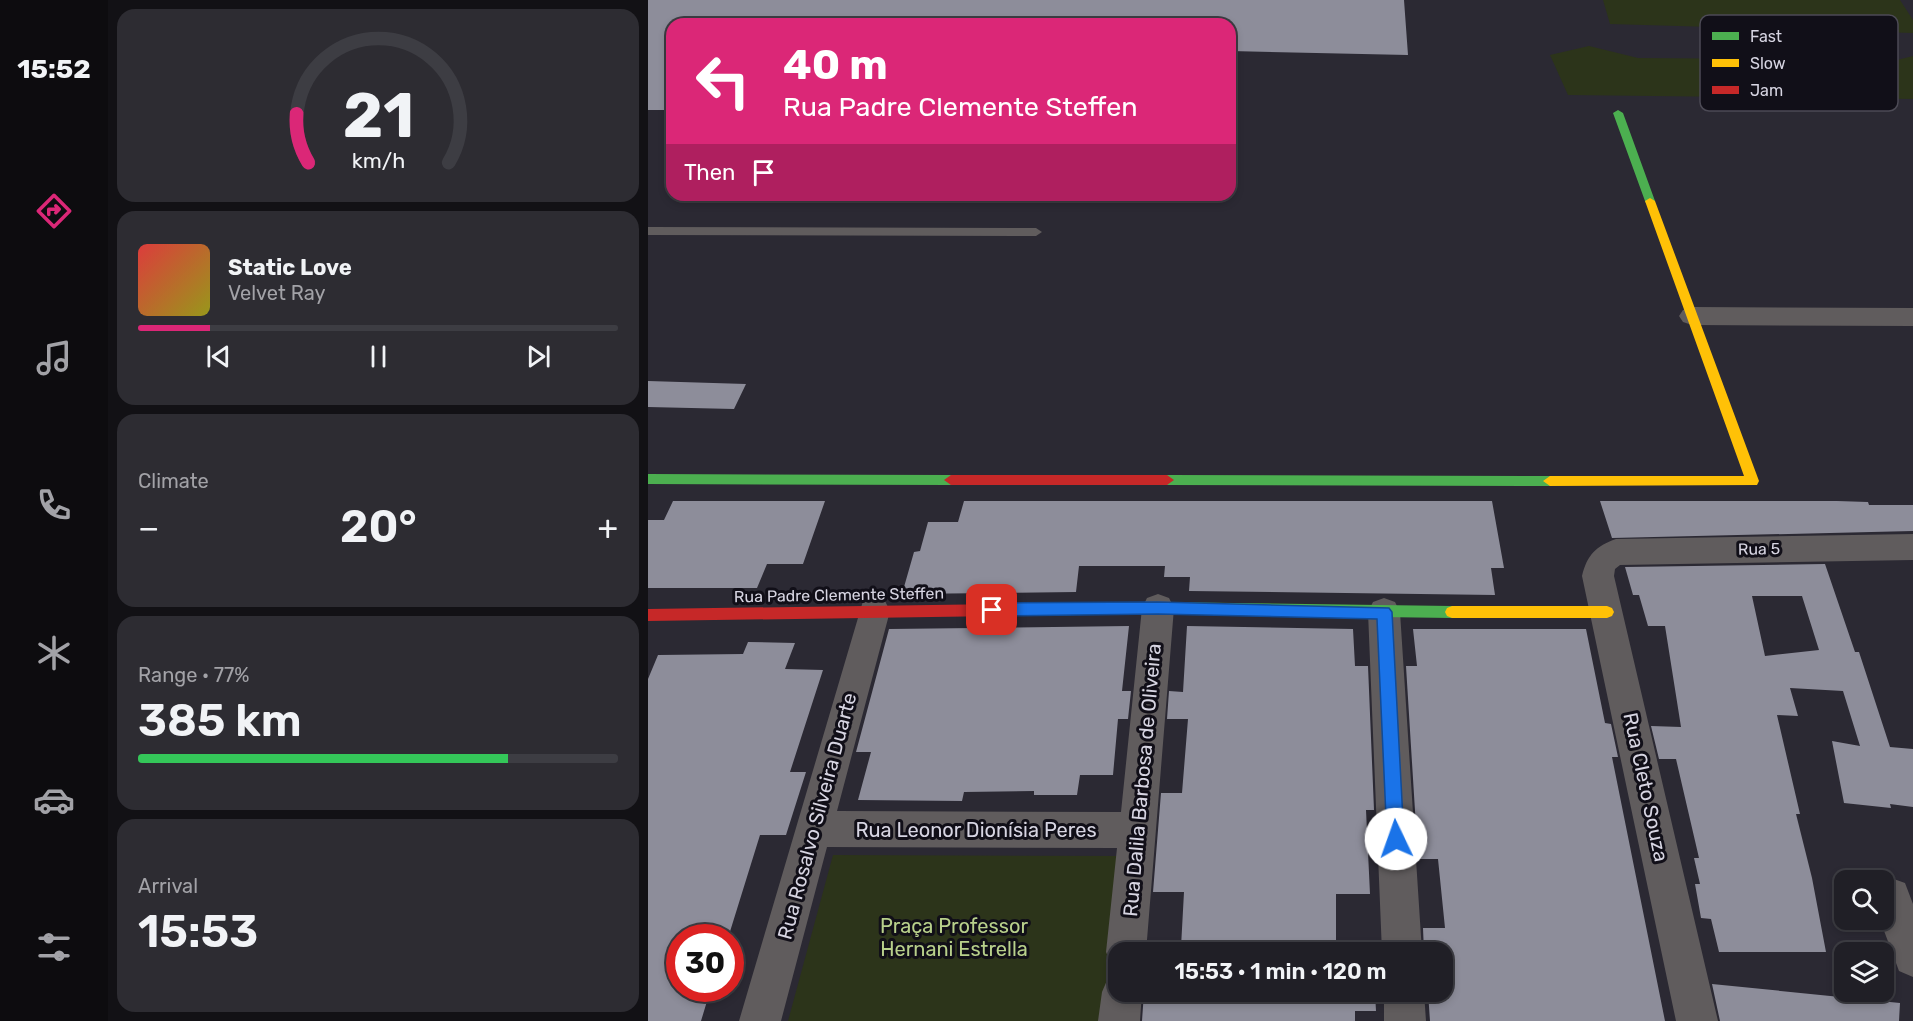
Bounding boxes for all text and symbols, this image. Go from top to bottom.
legend [1700,15,1898,111]
text: Fast [1750,27,1782,46]
text: 40 m [783,40,888,90]
icon: left [684,42,762,120]
text: 15:52 [17,53,91,85]
text: Slow [1750,54,1786,73]
text: 21 [342,79,414,153]
text: Jam [1750,81,1783,100]
text: Rua Padre Clemente Steffen [783,91,1138,123]
text: km/h [351,148,405,173]
icon: arrive [747,156,780,189]
text: Then [684,159,735,186]
icon: directions [33,190,75,232]
text: Static Love [228,254,352,281]
text: Velvet Ray [228,281,326,305]
icon: music [33,337,75,379]
icon: previous [202,340,235,373]
icon: pause [362,340,395,373]
icon: next [522,340,555,373]
text: Climate [138,469,209,493]
icon: phone [33,484,75,526]
text: 20° [340,500,417,553]
text: − [138,508,159,547]
text: + [597,508,618,547]
street label: Rua 5 [1738,539,1780,559]
street label: Rua Padre Clemente Steffen [734,584,944,606]
pin [966,584,1017,635]
icon: arrive [975,593,1008,626]
icon: climate [33,632,75,674]
street label: Rua Dalila Barbosa de Oliveira [1118,642,1166,918]
text: Range · 77% [138,663,250,687]
street label: Rua Rosalvo Silveira Duarte [772,690,862,942]
text: 385 km [138,694,302,747]
street label: Rua Cleto Souza [1618,710,1674,864]
icon: car [33,779,75,821]
position arrow [1364,807,1428,871]
street label: Rua Leonor Dionísia Peres [855,818,1097,842]
map controls [1834,870,1894,1002]
button: search [1834,870,1894,930]
text: Arrival [138,874,198,898]
text: 15:53 [138,905,258,958]
park label: Praça Professor Hernani Estrella [880,914,1028,961]
speed limit sign: 30 [666,924,744,1002]
icon: filters [33,926,75,968]
button: layers [1834,942,1894,1002]
text: 15:53 · 1 min · 120 m [1174,958,1387,985]

